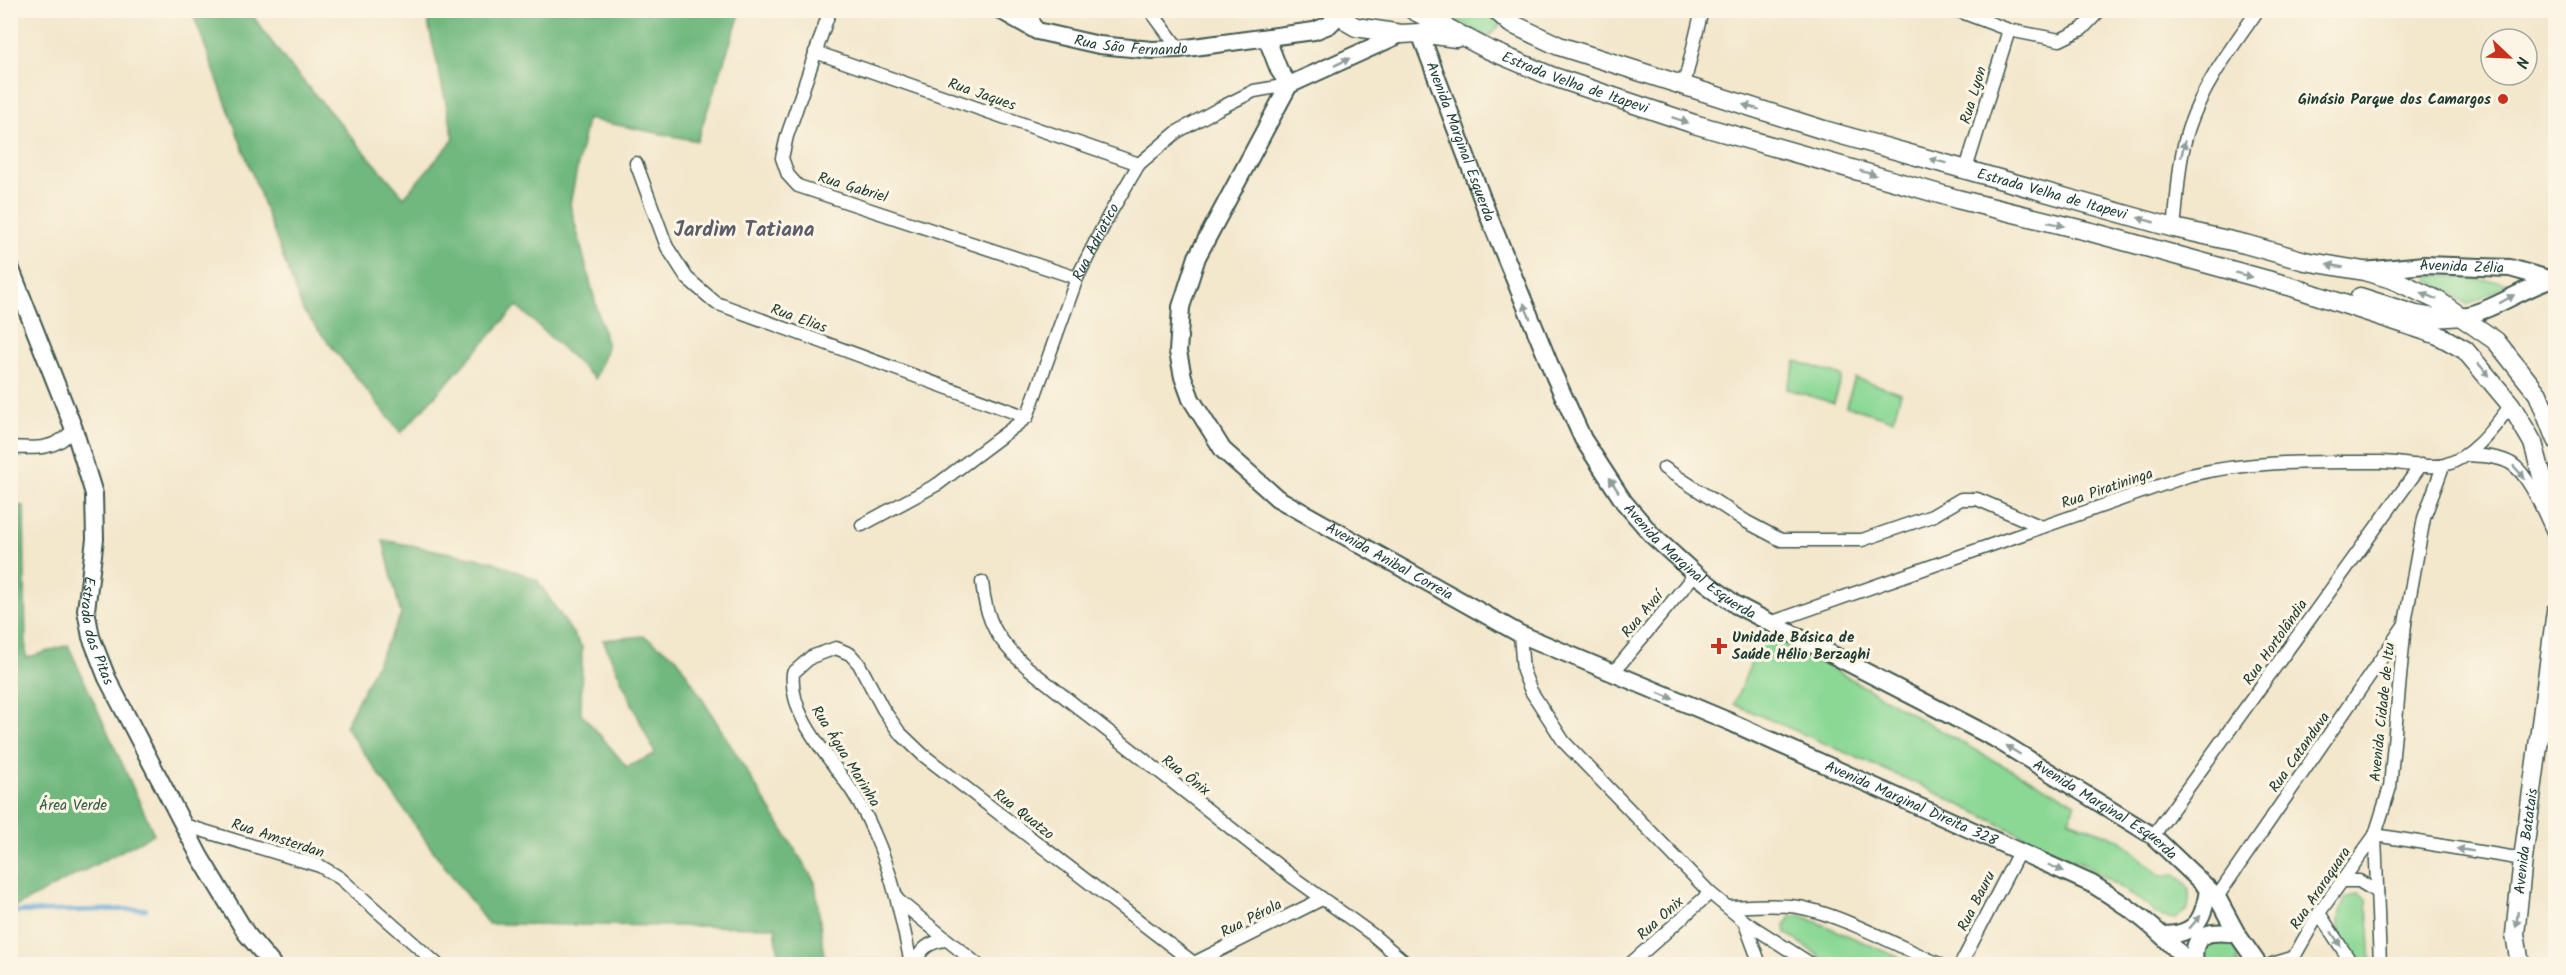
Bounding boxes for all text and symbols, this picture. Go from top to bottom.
north arrow [2479,27,2539,87]
street label: Rua São Fernando [1072,29,1189,63]
street label: Estrada Velha de Itapevi [1498,45,1653,121]
text: N [2508,53,2535,72]
one-way arrow [1334,57,1351,66]
street label: Avenida Marginal Esquerda [1419,58,1501,226]
street label: Rua Lyon [1954,64,1994,127]
street label: Rua Jaques [944,72,1020,118]
place label: Ginásio Parque dos Camargos [2298,88,2491,112]
marker: Ginásio Parque dos Camargos [2496,92,2510,106]
one-way arrow [1742,102,1760,111]
one-way arrow [1671,115,1689,125]
one-way arrow [2179,140,2188,159]
one-way arrow [1929,156,1947,165]
street label: Estrada Velha de Itapevi [1974,162,2131,228]
street label: Rua Gabriel [815,166,891,210]
one-way arrow [1859,169,1877,178]
street label: Rua Adriatico [1066,199,1126,285]
district label: Jardim Tatiana [674,214,815,247]
one-way arrow [2137,215,2155,224]
one-way arrow [2047,220,2066,229]
street label: Avenida Zélia [2418,254,2504,281]
one-way arrow [2325,261,2344,270]
one-way arrow [2235,271,2253,280]
one-way arrow [2419,291,2437,301]
one-way arrow [2499,294,2516,304]
street label: Rua Elias [767,298,831,340]
one-way arrow [1522,302,1531,320]
one-way arrow [2477,362,2490,377]
street label: Rua Piratininga [2058,462,2157,516]
one-way arrow [2512,465,2526,480]
one-way arrow [1608,477,1619,493]
street label: Avenida Marginal Esquerda [1617,498,1760,626]
street label: Avenida Anibal Correia [1321,517,1457,607]
street label: Estrada das Pitas [73,575,120,690]
street label: Rua Avaí [1616,584,1671,643]
street label: Rua Hortolândia [2237,595,2314,691]
place label: Unidade Básica de Saúde Hélio Berzaghi [1732,626,1871,667]
marker: Unidade Básica de Saúde Hélio Berzaghi [1710,637,1728,655]
street label: Avenida Cidade de Itu [2364,641,2402,783]
one-way arrow [1657,692,1675,701]
street label: Rua Água Marinha [804,701,886,812]
street label: Rua Catanduva [2263,707,2337,798]
one-way arrow [2005,745,2021,756]
street label: Rua Ônix [1156,749,1215,803]
street label: Avenida Marginal Esquerda [2028,754,2182,866]
street label: Avenida Marginal Direita 328 [1821,755,2002,854]
street label: Rua Quatzo [988,783,1059,847]
street label: Avenida Batatais [2508,786,2545,895]
park label: Área Verde [39,794,107,818]
street label: Rua Amsterdan [228,813,327,865]
street label: Rua Araraquara [2284,842,2357,935]
one-way arrow [2455,845,2474,854]
one-way arrow [2047,863,2065,873]
street label: Rua Bauru [1951,867,2002,936]
street label: Rua Onix [1632,891,1690,946]
street label: Rua Pérola [1217,893,1286,945]
one-way arrow [2512,910,2522,929]
one-way arrow [2189,915,2202,930]
one-way arrow [2330,931,2341,947]

